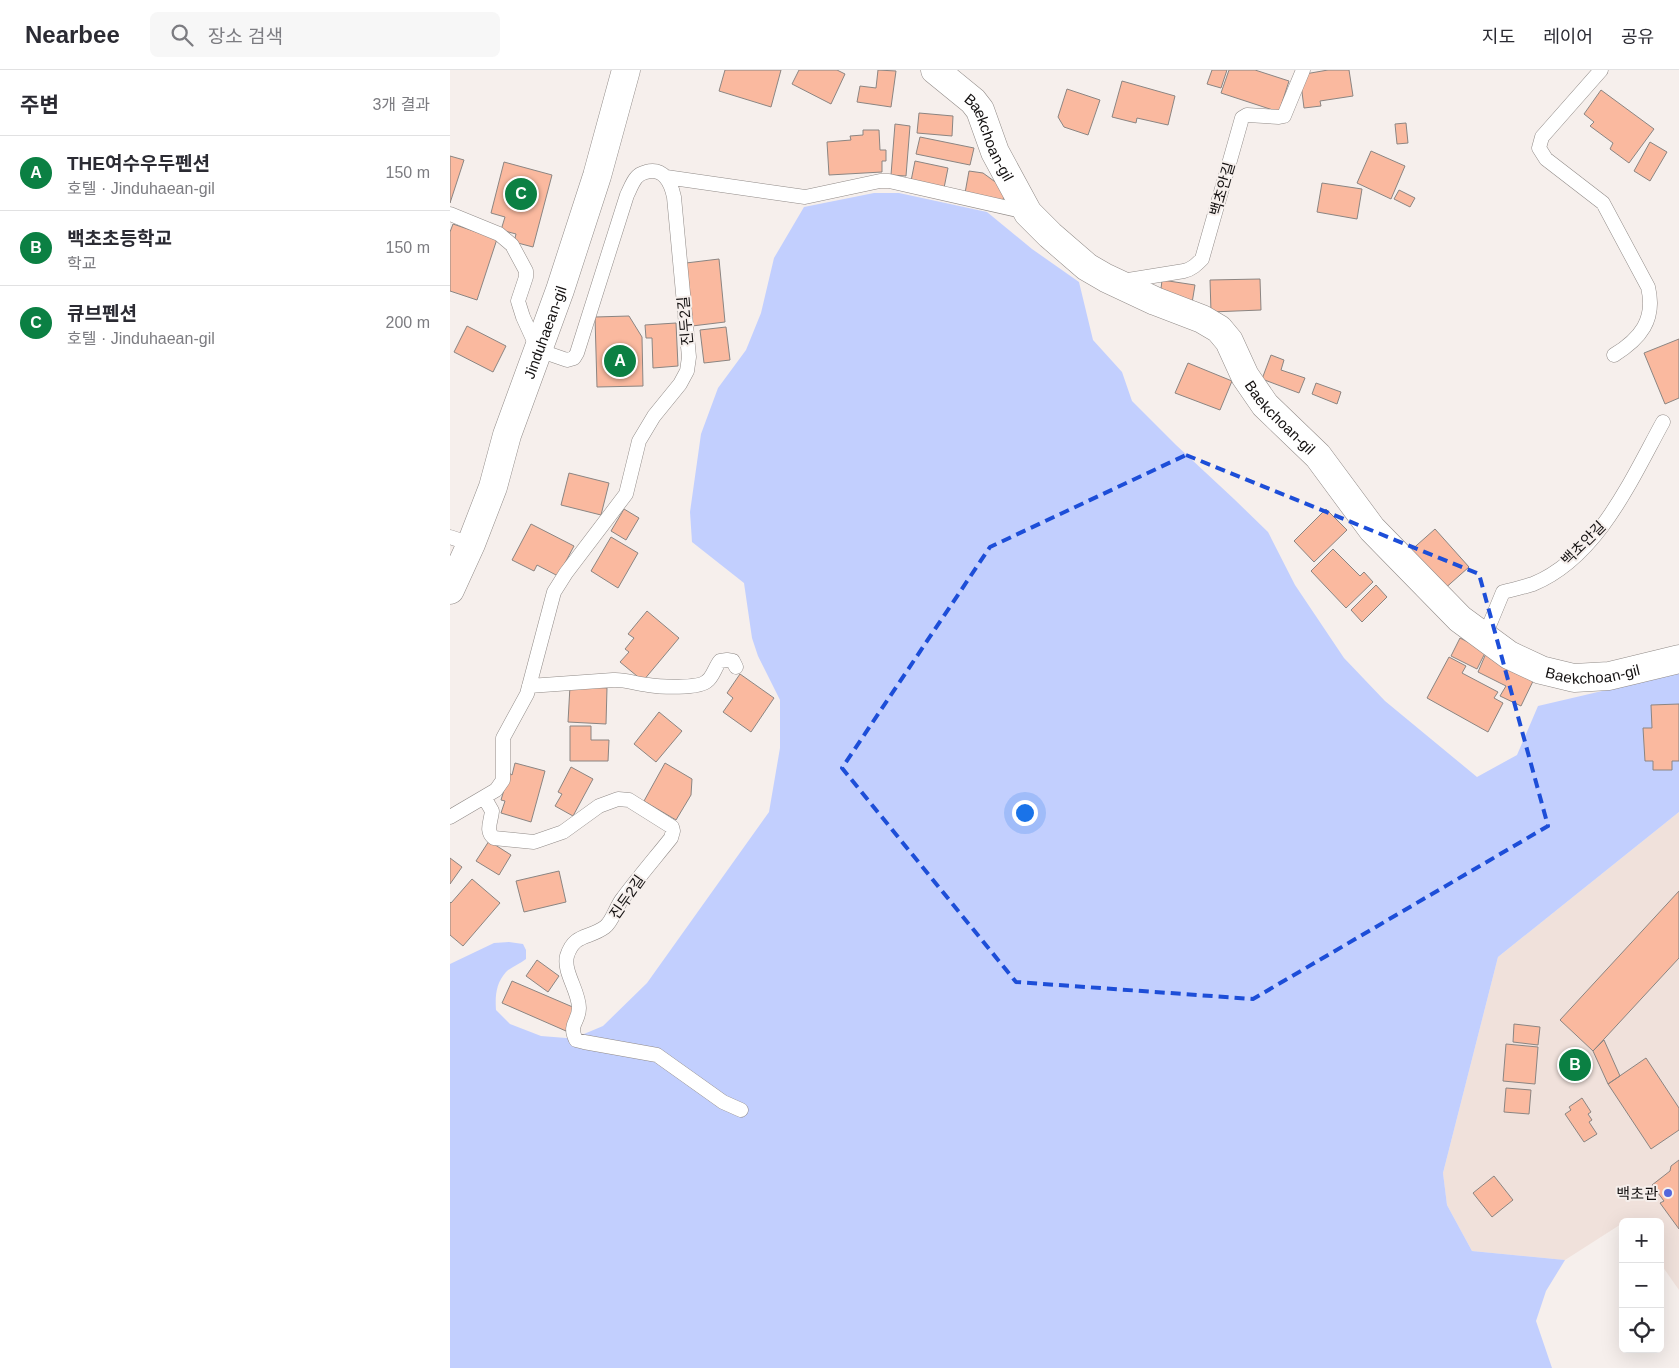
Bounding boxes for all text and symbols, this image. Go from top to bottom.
search box [150,12,500,57]
text: Nearbee [25,21,120,48]
icon: search [168,21,196,49]
text: 장소 검색 [208,26,283,47]
text: 지도 [1482,27,1515,47]
text: 레이어 [1543,27,1593,47]
text: 공유 [1621,27,1654,47]
street label: Baekchoan-gil [962,90,1017,184]
text: 주변 [20,93,59,116]
text: 3개 결과 [372,96,430,113]
text: THE여수우두펜션 [67,153,210,174]
street label: 백초안길 [1206,160,1238,218]
text: A [30,164,42,181]
text: 150 m [386,164,430,181]
pin: C [505,175,537,213]
text: 호텔 · Jinduhaean-gil [67,180,215,197]
text: 백초초등학교 [67,228,172,249]
text: B [30,239,42,256]
text: 150 m [386,239,430,256]
text: 학교 [67,255,96,272]
street label: Jinduhaean-gil [520,284,569,381]
street label: 진두2길 [674,295,696,347]
text: 큐브펜션 [67,303,137,324]
text: C [30,314,42,331]
text: 200 m [386,314,430,331]
text: 호텔 · Jinduhaean-gil [67,330,215,347]
pin: A [604,342,636,380]
street label: Baekchoan-gil [1242,377,1319,457]
street label: 백초안길 [1557,517,1609,569]
street label: Baekchoan-gil [1544,660,1641,687]
your location [1012,800,1038,826]
street label: 진두2길 [606,872,648,922]
pin: B [1559,1046,1591,1084]
place label: 백초관 [1617,1185,1658,1202]
marker: 백초관 [1662,1187,1674,1199]
map controls [1619,1218,1664,1353]
button: + [1619,1218,1664,1263]
button: − [1619,1263,1664,1308]
button: locate [1619,1308,1664,1353]

